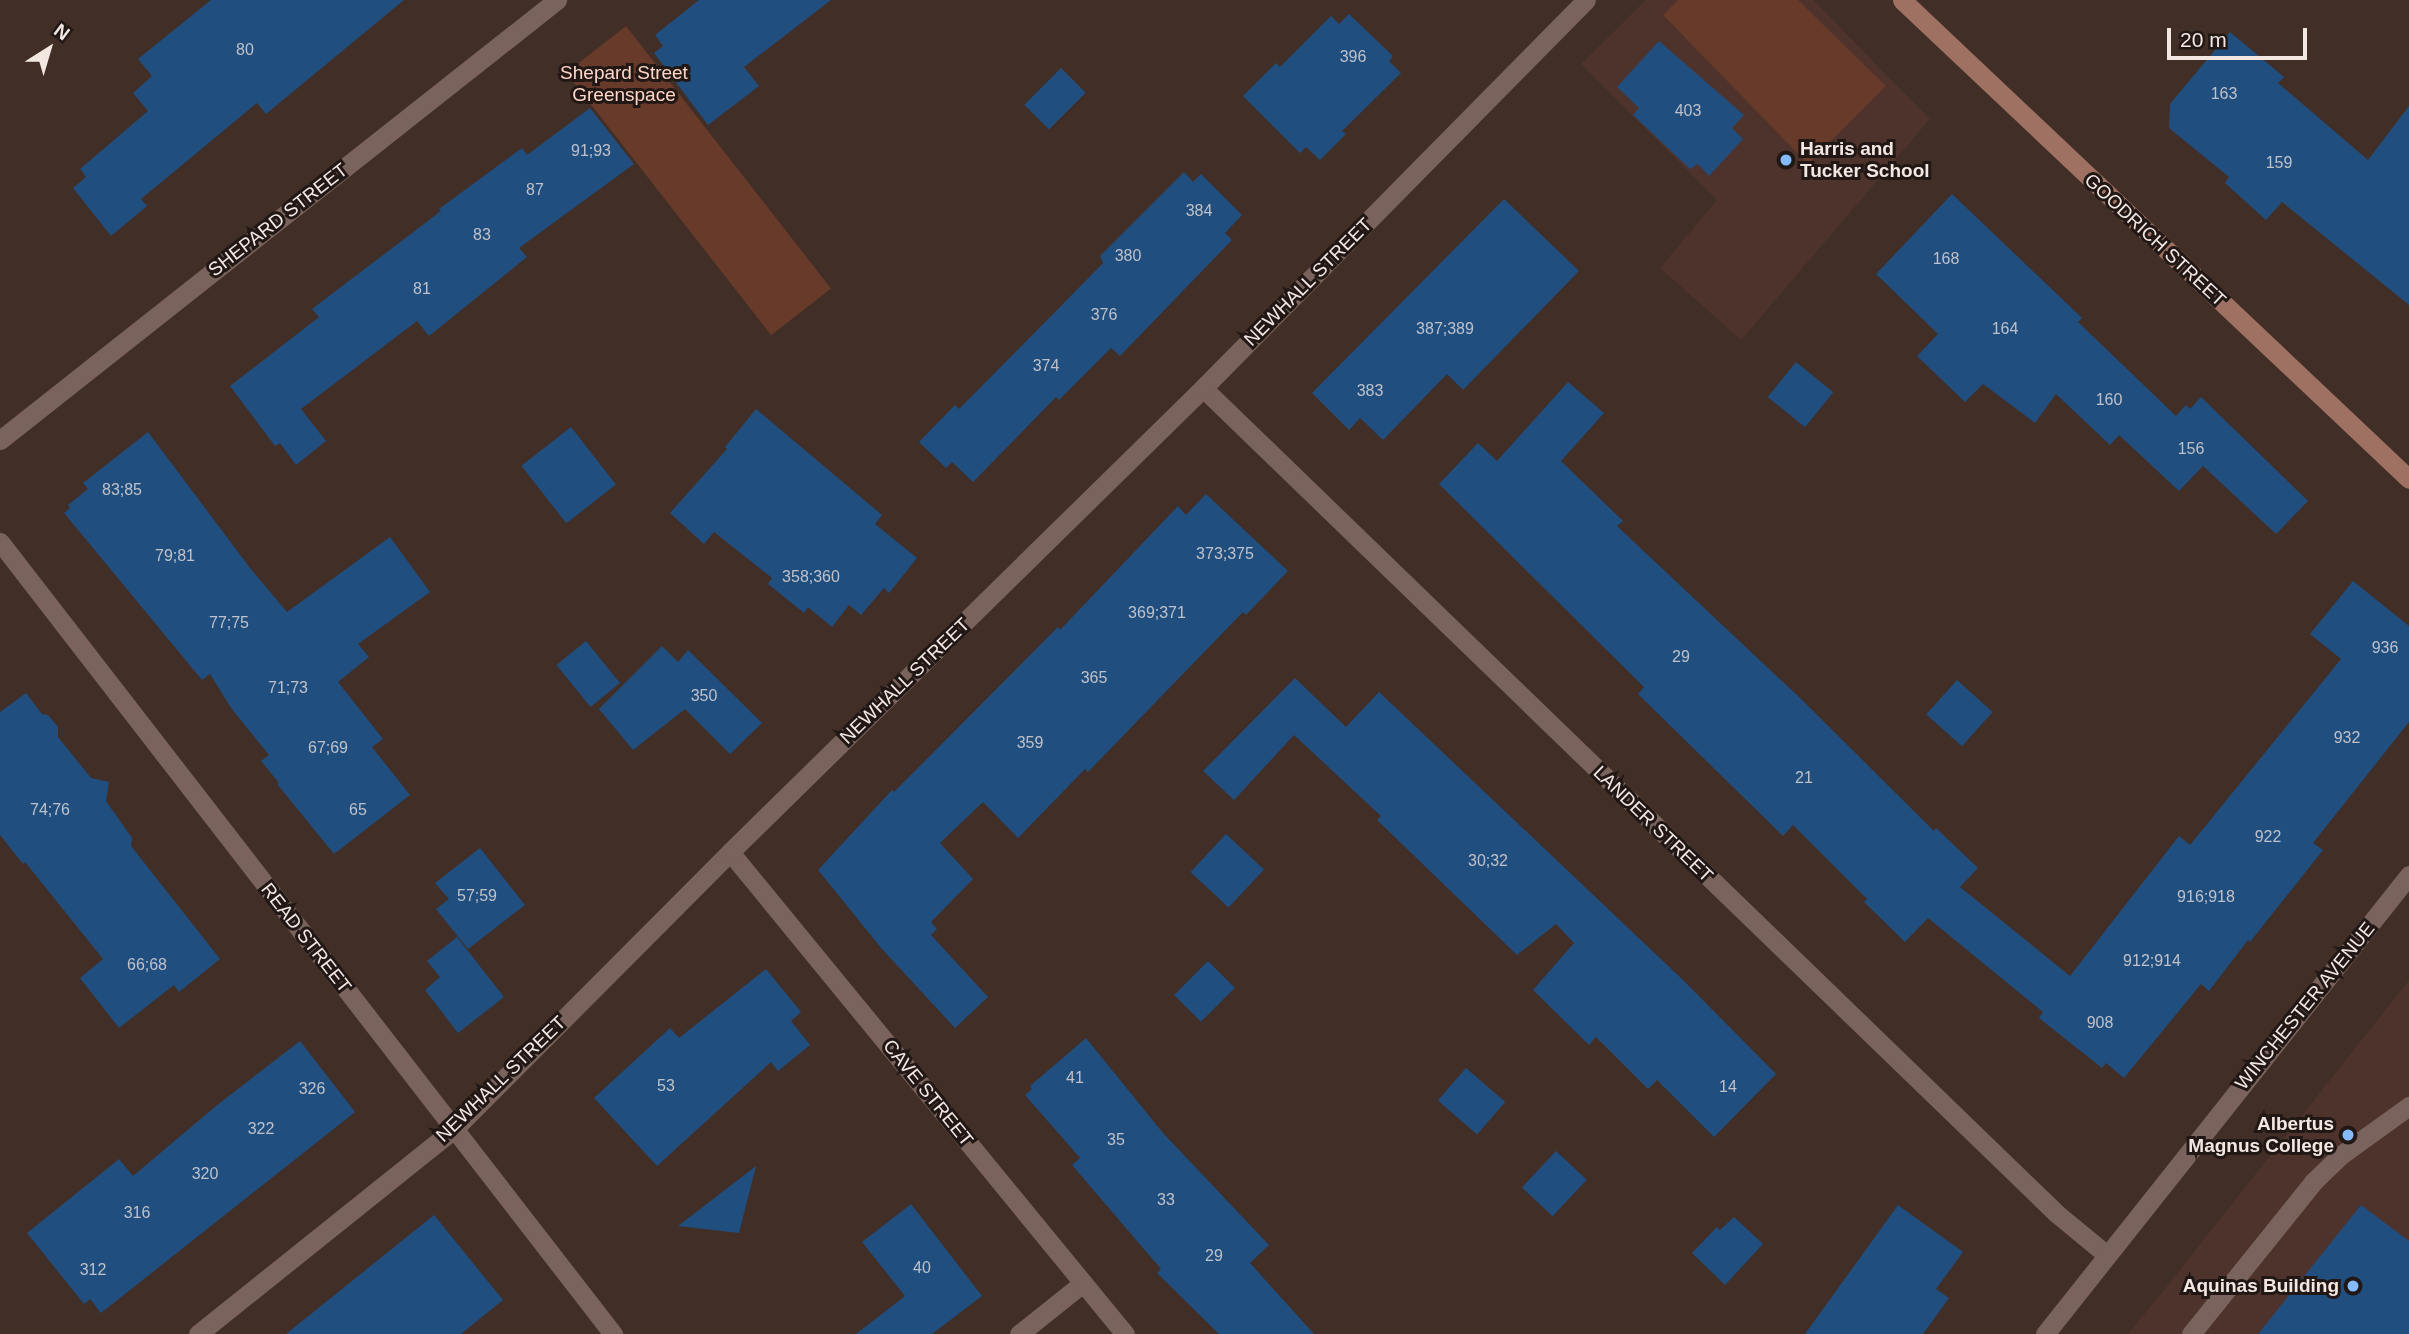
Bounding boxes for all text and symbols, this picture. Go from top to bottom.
north arrow [14,14,84,84]
scale bar [2171,14,2311,58]
text: N [50,19,74,44]
text: 20 m [2180,28,2227,51]
house number: 80 [236,40,254,60]
house number: 396 [1340,47,1366,67]
park label: Shepard Street Greenspace [560,62,688,106]
house number: 163 [2211,84,2237,104]
house number: 403 [1675,101,1701,121]
place label: Harris and Tucker School [1800,138,1930,182]
house number: 91;93 [571,141,611,161]
marker: Harris and Tucker School [1778,152,1794,168]
house number: 159 [2266,153,2292,173]
street label: SHEPARD STREET [204,158,352,282]
street label: GOODRICH STREET [2080,169,2230,311]
house number: 87 [526,180,544,200]
house number: 384 [1186,201,1212,221]
street label: NEWHALL STREET [1239,213,1377,351]
house number: 83 [473,225,491,245]
house number: 380 [1115,246,1141,266]
house number: 168 [1933,249,1959,269]
house number: 81 [413,279,431,299]
house number: 376 [1091,305,1117,325]
house number: 387;389 [1416,319,1474,339]
house number: 164 [1992,319,2018,339]
house number: 374 [1033,356,1059,376]
house number: 383 [1357,381,1383,401]
house number: 160 [2096,390,2122,410]
house number: 156 [2178,439,2204,459]
house number: 83;85 [102,480,142,500]
house number: 373;375 [1196,544,1254,564]
house number: 79;81 [155,546,195,566]
house number: 358;360 [782,567,840,587]
house number: 369;371 [1128,603,1186,623]
house number: 77;75 [209,613,249,633]
street label: NEWHALL STREET [835,613,975,749]
house number: 936 [2372,638,2398,658]
house number: 29 [1672,647,1690,667]
house number: 365 [1081,668,1107,688]
house number: 71;73 [268,678,308,698]
house number: 350 [691,686,717,706]
house number: 932 [2334,728,2360,748]
house number: 359 [1017,733,1043,753]
house number: 67;69 [308,738,348,758]
street label: LANDER STREET [1589,761,1717,887]
house number: 21 [1795,768,1813,788]
house number: 74;76 [30,800,70,820]
house number: 65 [349,800,367,820]
house number: 922 [2255,827,2281,847]
house number: 30;32 [1468,851,1508,871]
street label: READ STREET [256,879,356,997]
house number: 57;59 [457,886,497,906]
house number: 916;918 [2177,887,2235,907]
street label: WINCHESTER AVENUE [2230,917,2380,1095]
house number: 912;914 [2123,951,2181,971]
house number: 66;68 [127,955,167,975]
street label: NEWHALL STREET [431,1011,571,1147]
house number: 908 [2087,1013,2113,1033]
street label: CAVE STREET [878,1035,978,1151]
house number: 41 [1066,1068,1084,1088]
house number: 53 [657,1076,675,1096]
house number: 14 [1719,1077,1737,1097]
house number: 326 [299,1079,325,1099]
place label: Albertus Magnus College [2188,1113,2334,1157]
house number: 322 [248,1119,274,1139]
marker: Albertus Magnus College [2340,1127,2356,1143]
house number: 35 [1107,1130,1125,1150]
house number: 320 [192,1164,218,1184]
house number: 33 [1157,1190,1175,1210]
house number: 316 [124,1203,150,1223]
house number: 29 [1205,1246,1223,1266]
house number: 40 [913,1258,931,1278]
house number: 312 [80,1260,106,1280]
place label: Aquinas Building [2183,1275,2339,1297]
marker: Aquinas Building [2345,1278,2361,1294]

